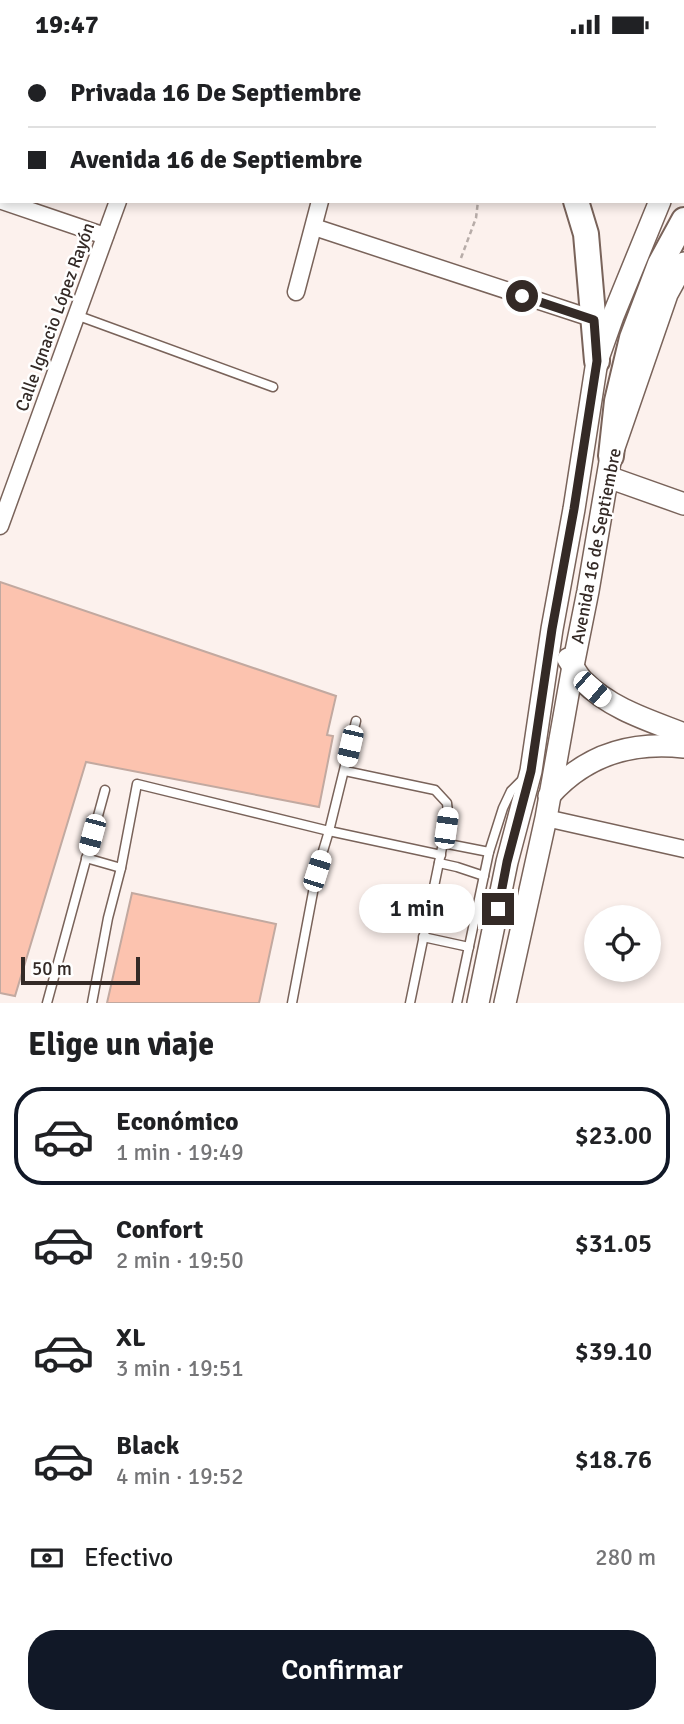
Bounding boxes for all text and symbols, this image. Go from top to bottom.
text: 19:47 [35,9,99,41]
text: Privada 16 De Septiembre [70,77,361,109]
text: Avenida 16 de Septiembre [70,144,362,176]
street label: Calle Ignacio López Rayón [11,220,99,414]
route start [506,280,538,312]
street label: Avenida 16 de Septiembre [566,446,626,646]
car [570,667,615,711]
car [336,723,365,769]
car [433,806,460,850]
car [77,812,108,858]
car [301,848,334,894]
callout: 1 min [358,885,474,933]
route end [482,893,514,925]
text: 1 min [389,894,445,923]
map controls [584,905,661,982]
button: locate [584,905,661,982]
scale bar [21,954,140,986]
text: 50 m [32,957,72,981]
text: Elige un viaje [28,1025,214,1064]
icon: car [32,1105,95,1168]
text: Económico [116,1106,239,1138]
text: $23.00 [575,1120,652,1152]
text: 1 min · 19:49 [116,1138,244,1167]
icon: car [32,1213,95,1276]
text: Confort [116,1214,203,1246]
text: $31.05 [575,1228,652,1260]
text: 2 min · 19:50 [116,1246,244,1275]
icon: car [32,1321,95,1384]
text: XL [116,1322,146,1354]
text: $39.10 [575,1336,652,1368]
text: 3 min · 19:51 [116,1354,244,1383]
icon: car [32,1429,95,1492]
text: Black [116,1430,179,1462]
text: $18.76 [575,1444,652,1476]
text: 4 min · 19:52 [116,1462,244,1491]
icon: cash [28,1539,66,1577]
text: Efectivo [84,1542,173,1574]
text: 280 m [595,1543,656,1572]
button: Confirmar [28,1630,656,1710]

